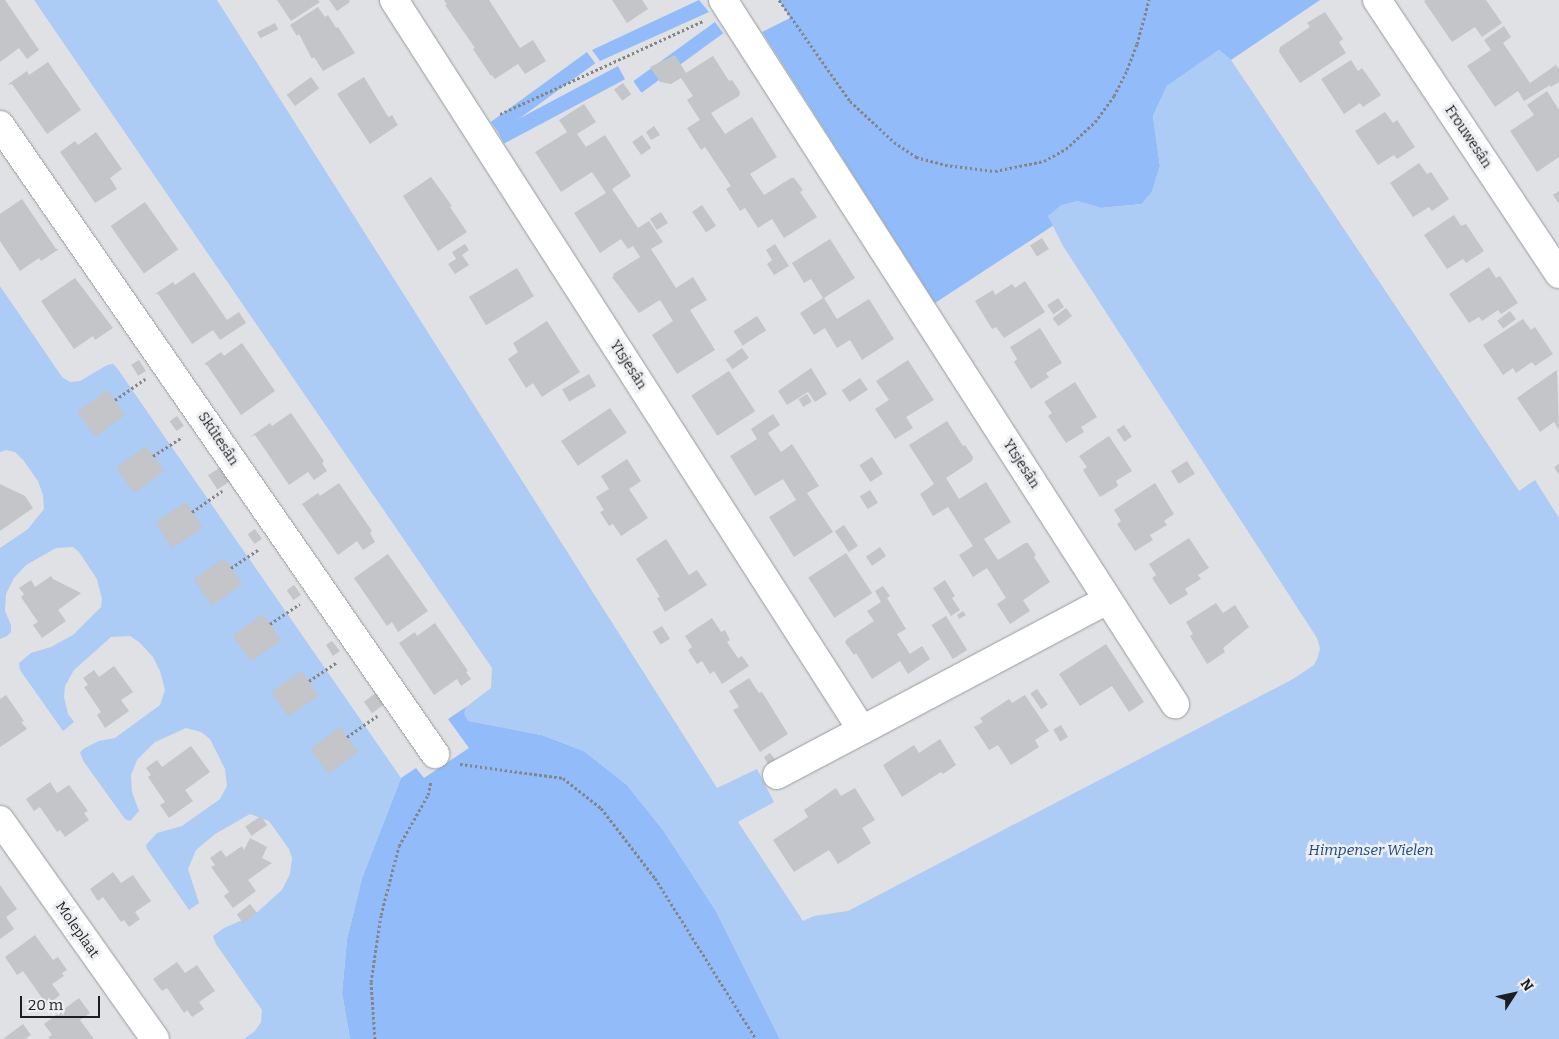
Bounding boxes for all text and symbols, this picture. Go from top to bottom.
street label: Frouwesân [1441,103,1495,171]
street label: Ytsjesân [606,337,650,393]
street label: Skûtesân [194,409,242,469]
street label: Ytsjesân [999,436,1043,492]
water label: Himpenser Wielen [1308,842,1434,860]
street label: Moleplaat [52,899,102,961]
north arrow [1489,969,1539,1019]
text: N [1517,976,1537,994]
scale bar [22,986,102,1018]
text: 20 m [28,996,63,1014]

